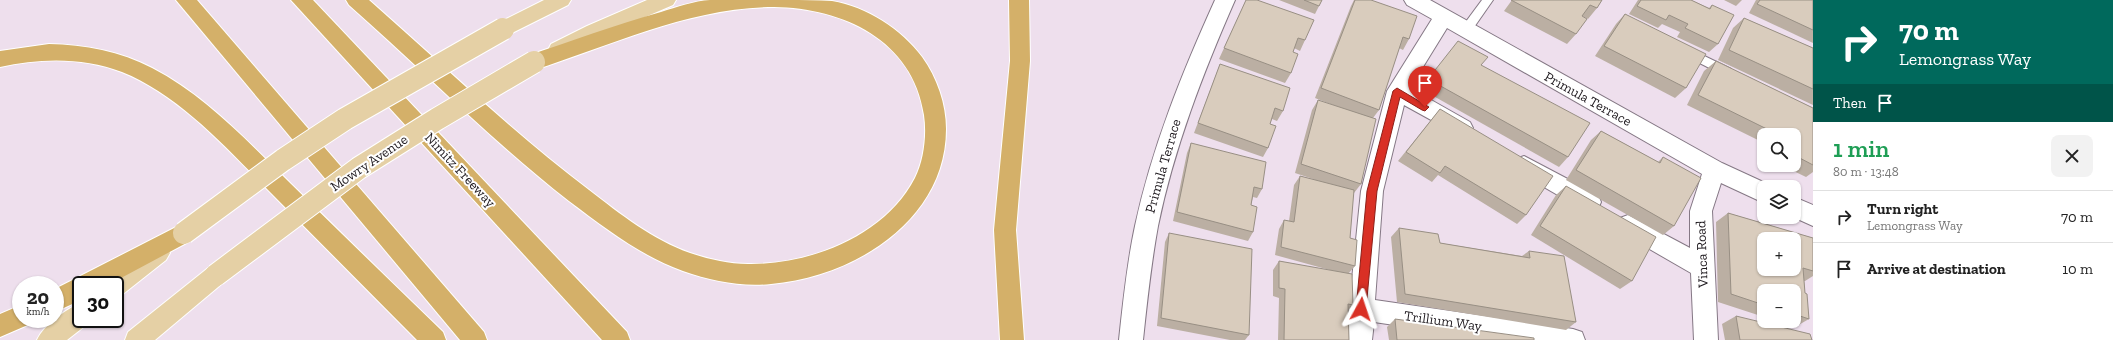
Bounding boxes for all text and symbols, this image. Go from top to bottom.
text: 70 m [1899,14,1959,47]
icon: right [1833,16,1885,68]
text: Lemongrass Way [1899,48,2031,70]
pin [1408,66,1442,107]
street label: Primula Terrace [1541,68,1635,130]
icon: arrive [1414,72,1436,94]
icon: arrive [1874,92,1896,114]
text: Then [1833,94,1866,112]
street label: Primula Terrace [1141,117,1185,215]
map controls [1757,128,1801,328]
button: search [1757,128,1801,172]
street label: Nimitz Freeway [421,129,500,211]
street label: Mowry Avenue [327,131,411,195]
text: 1 min [1833,134,1889,163]
button: close [2051,135,2093,177]
text: 80 m · 13:48 [1833,164,1899,179]
button: layers [1757,180,1801,224]
text: Turn right [1867,200,1938,218]
icon: right [1833,206,1855,228]
text: 70 m [2061,208,2093,226]
text: Lemongrass Way [1867,218,1963,233]
street label: Vinca Road [1692,220,1712,289]
button: + [1757,232,1801,276]
icon: arrive [1833,258,1855,280]
text: Arrive at destination [1867,260,2006,278]
text: 10 m [2062,260,2093,278]
speed limit sign: 30 [72,276,124,328]
button: − [1757,284,1801,328]
text: 20 [27,285,49,309]
position arrow [1340,288,1382,330]
text: km/h [27,306,49,318]
street label: Trillium Way [1403,307,1484,335]

